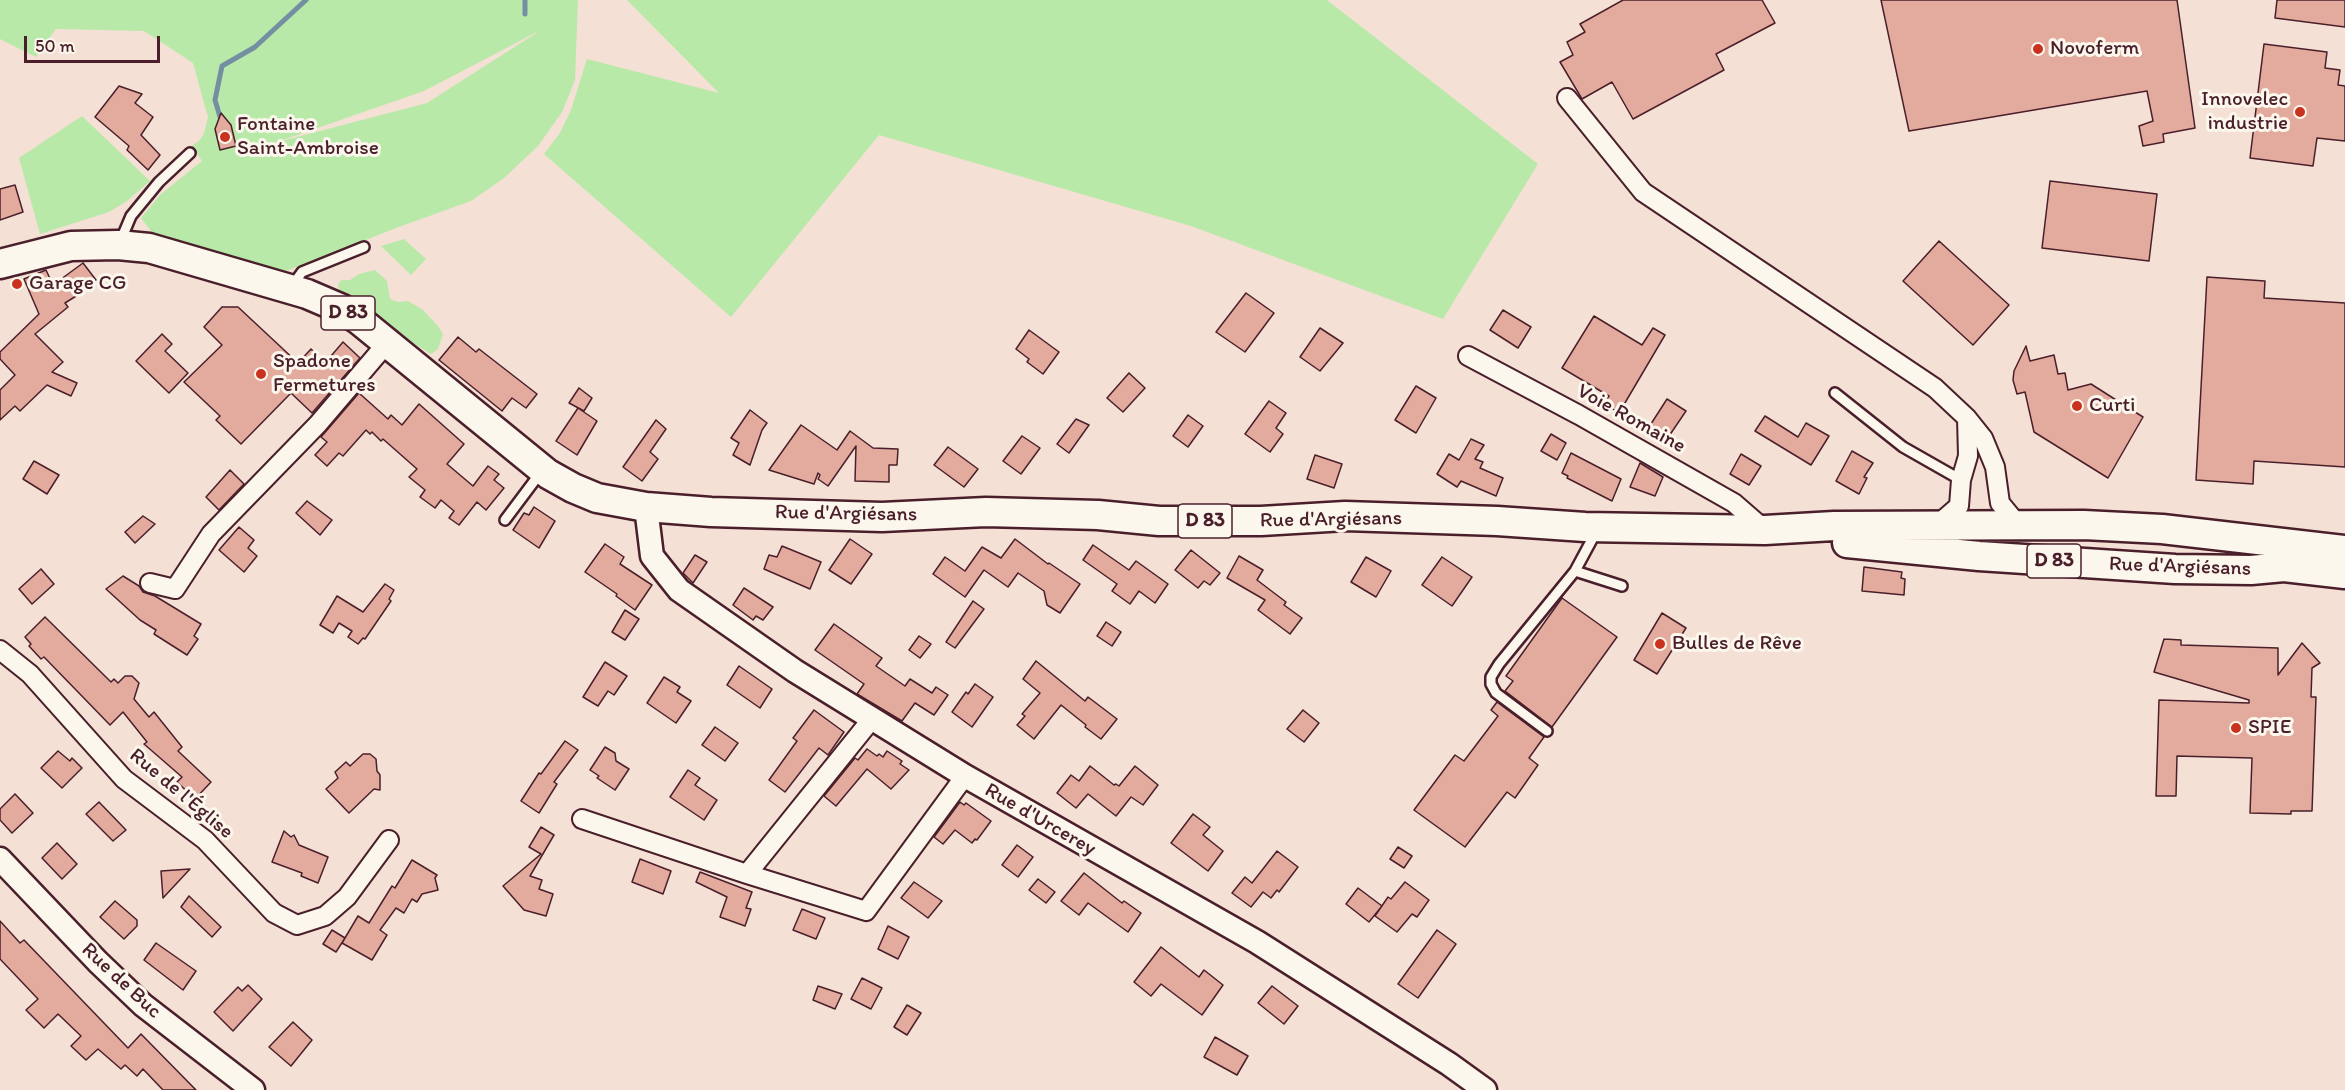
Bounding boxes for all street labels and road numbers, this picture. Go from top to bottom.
road number: D 83 [321,296,375,330]
street label: Voie Romaine [1572,379,1690,459]
street label: Rue d'Argiésans [775,500,917,528]
road number: D 83 [1178,504,1232,538]
street label: Rue d'Argiésans [1260,506,1402,534]
road number: D 83 [2027,544,2081,578]
street label: Rue d'Argiésans [2108,552,2252,582]
street label: Rue de l'Église [124,743,238,845]
street label: Rue d'Urcerey [980,778,1100,862]
street label: Rue de Buc [76,938,166,1024]

